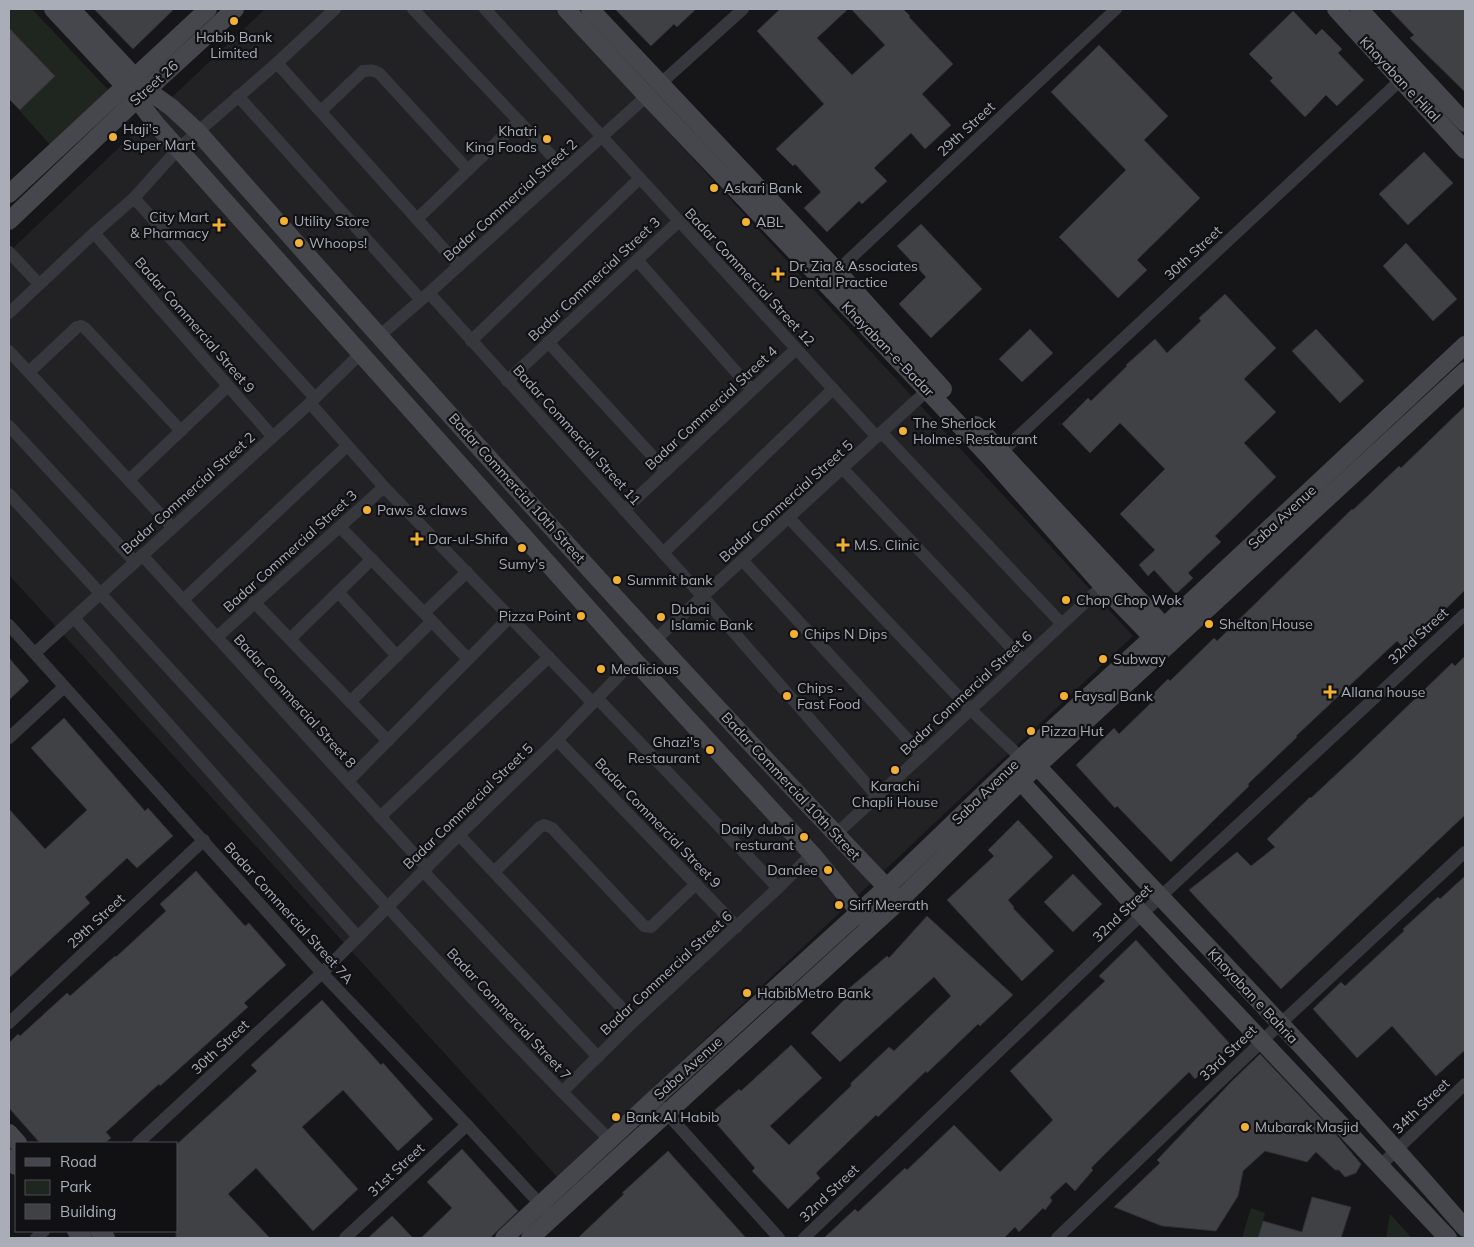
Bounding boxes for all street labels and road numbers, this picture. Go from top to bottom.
street label: Khayaban e Hilal [1356,33,1444,125]
street label: Street 26 [126,57,182,109]
street label: 29th Street [933,98,999,160]
street label: Badar Commercial Street 2 [439,135,581,265]
street label: Badar Commercial Street 12 [681,204,819,350]
street label: Badar Commercial Street 3 [524,213,664,345]
street label: 30th Street [1160,222,1226,284]
street label: Badar Commercial Street 9 [131,253,259,397]
street label: Khayaban-e-Badar [838,297,939,401]
street label: Badar Commercial Street 4 [641,342,781,474]
street label: Badar Commercial Street 11 [509,361,645,509]
street label: Badar Commercial 10th Street [445,409,589,567]
street label: Badar Commercial Street 2 [117,428,259,558]
street label: Badar Commercial Street 5 [715,436,857,566]
street label: Saba Avenue [1244,481,1320,553]
street label: Badar Commercial Street 3 [219,486,361,616]
street label: 32nd Street [1384,604,1452,668]
street label: Badar Commercial Street 6 [896,627,1036,759]
street label: Badar Commercial Street 8 [230,630,360,772]
street label: Badar Commercial 10th Street [718,708,864,864]
street label: Badar Commercial Street 5 [399,739,537,873]
street label: Badar Commercial Street 9 [591,754,725,892]
street label: Saba Avenue [948,756,1022,828]
street label: Badar Commercial Street 7A [221,838,358,988]
street label: 32nd Street [1088,880,1156,946]
street label: 29th Street [63,890,129,952]
street label: Badar Commercial Street 6 [596,907,736,1039]
street label: Badar Commercial Street 7 [443,944,575,1084]
street label: Khayaban e Bahria [1204,945,1302,1047]
street label: 30th Street [187,1016,253,1078]
street label: 33rd Street [1196,1021,1260,1085]
street label: Saba Avenue [650,1032,726,1104]
street label: 34th Street [1389,1074,1453,1138]
street label: 31st Street [364,1139,428,1201]
street label: 32nd Street [795,1160,863,1226]

